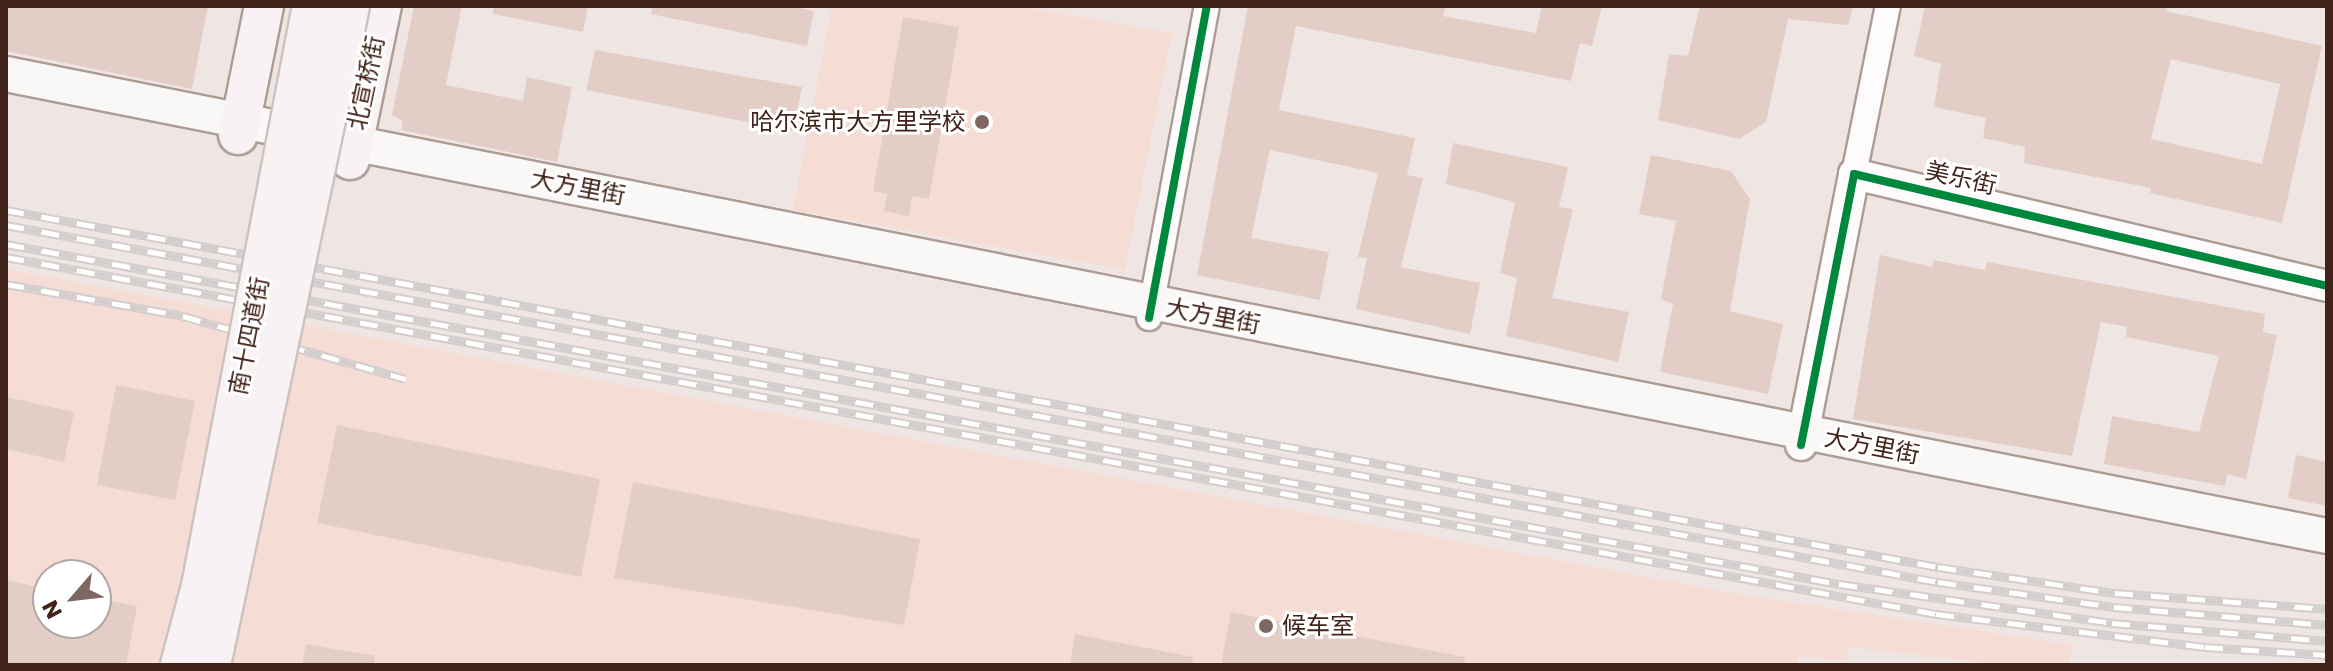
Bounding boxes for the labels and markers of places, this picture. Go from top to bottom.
place label: 哈尔滨市大方里学校 [750,108,966,136]
marker: 哈尔滨市大方里学校 [973,113,991,131]
place label: 候车室 [1282,612,1354,640]
marker: 候车室 [1257,617,1275,635]

